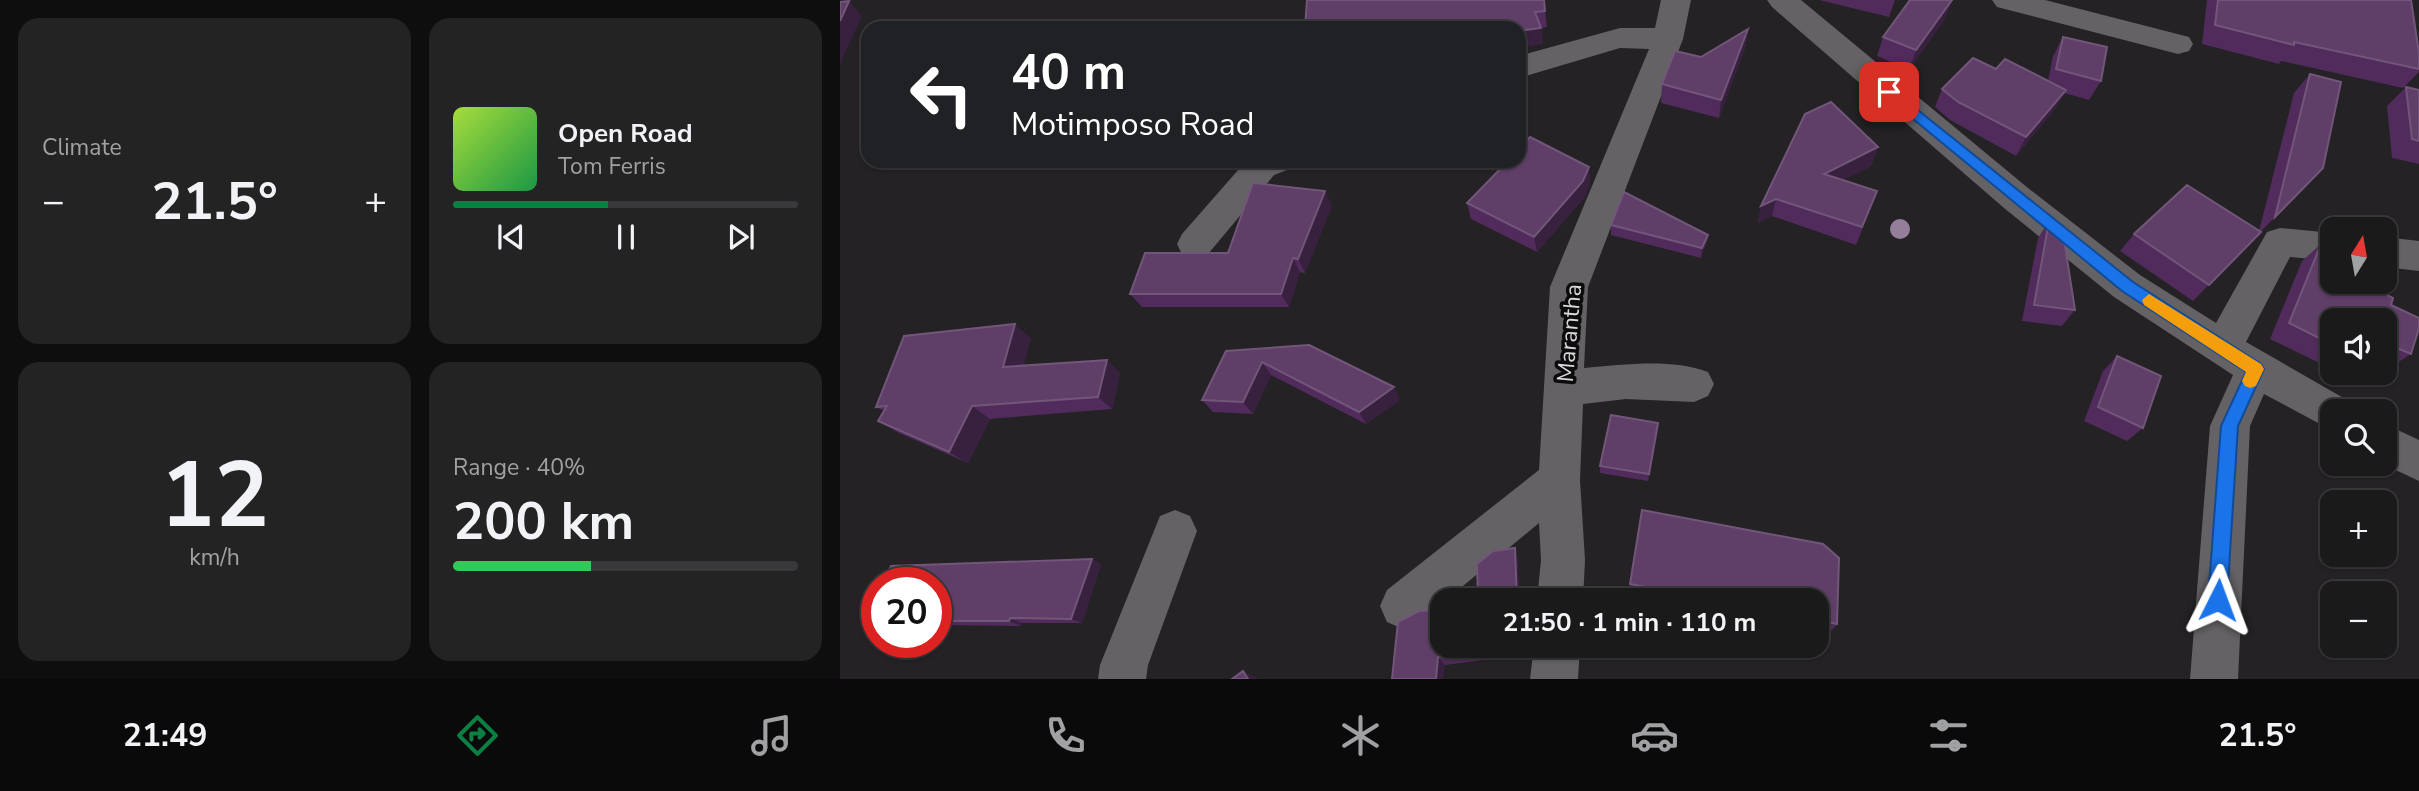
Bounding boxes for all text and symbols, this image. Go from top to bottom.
text: 40 m [1011,39,1126,106]
icon: left [896,49,987,140]
pin [1859,62,1919,122]
icon: arrive [1870,73,1908,111]
text: Motimposo Road [1011,103,1254,146]
text: Open Road [558,116,693,151]
text: Climate [42,132,122,163]
text: Tom Ferris [558,151,666,182]
text: 21.5° [151,166,278,237]
text: − [42,176,65,227]
text: + [364,176,387,227]
north arrow [2320,217,2398,294]
map controls [2320,217,2397,658]
icon: previous [492,218,530,256]
icon: pause [607,218,645,256]
icon: next [722,218,760,256]
street label: Marantha [1550,283,1589,383]
button: sound [2320,308,2397,385]
button: search [2320,399,2397,476]
text: 12 [160,434,269,558]
text: Range · 40% [453,452,585,483]
text: 200 km [453,486,634,557]
button: + [2320,490,2397,567]
text: km/h [189,542,240,573]
position arrow [2181,563,2255,637]
speed limit sign: 20 [861,567,952,658]
button: − [2320,581,2397,658]
text: 21:50 · 1 min · 110 m [1503,605,1756,640]
icon: directions [453,711,502,760]
icon: music [747,711,796,760]
icon: phone [1041,711,1090,760]
icon: climate [1336,711,1385,760]
icon: car [1630,711,1679,760]
icon: filters [1924,711,1973,760]
text: 21:49 [123,714,207,757]
text: 21.5° [2219,714,2296,757]

